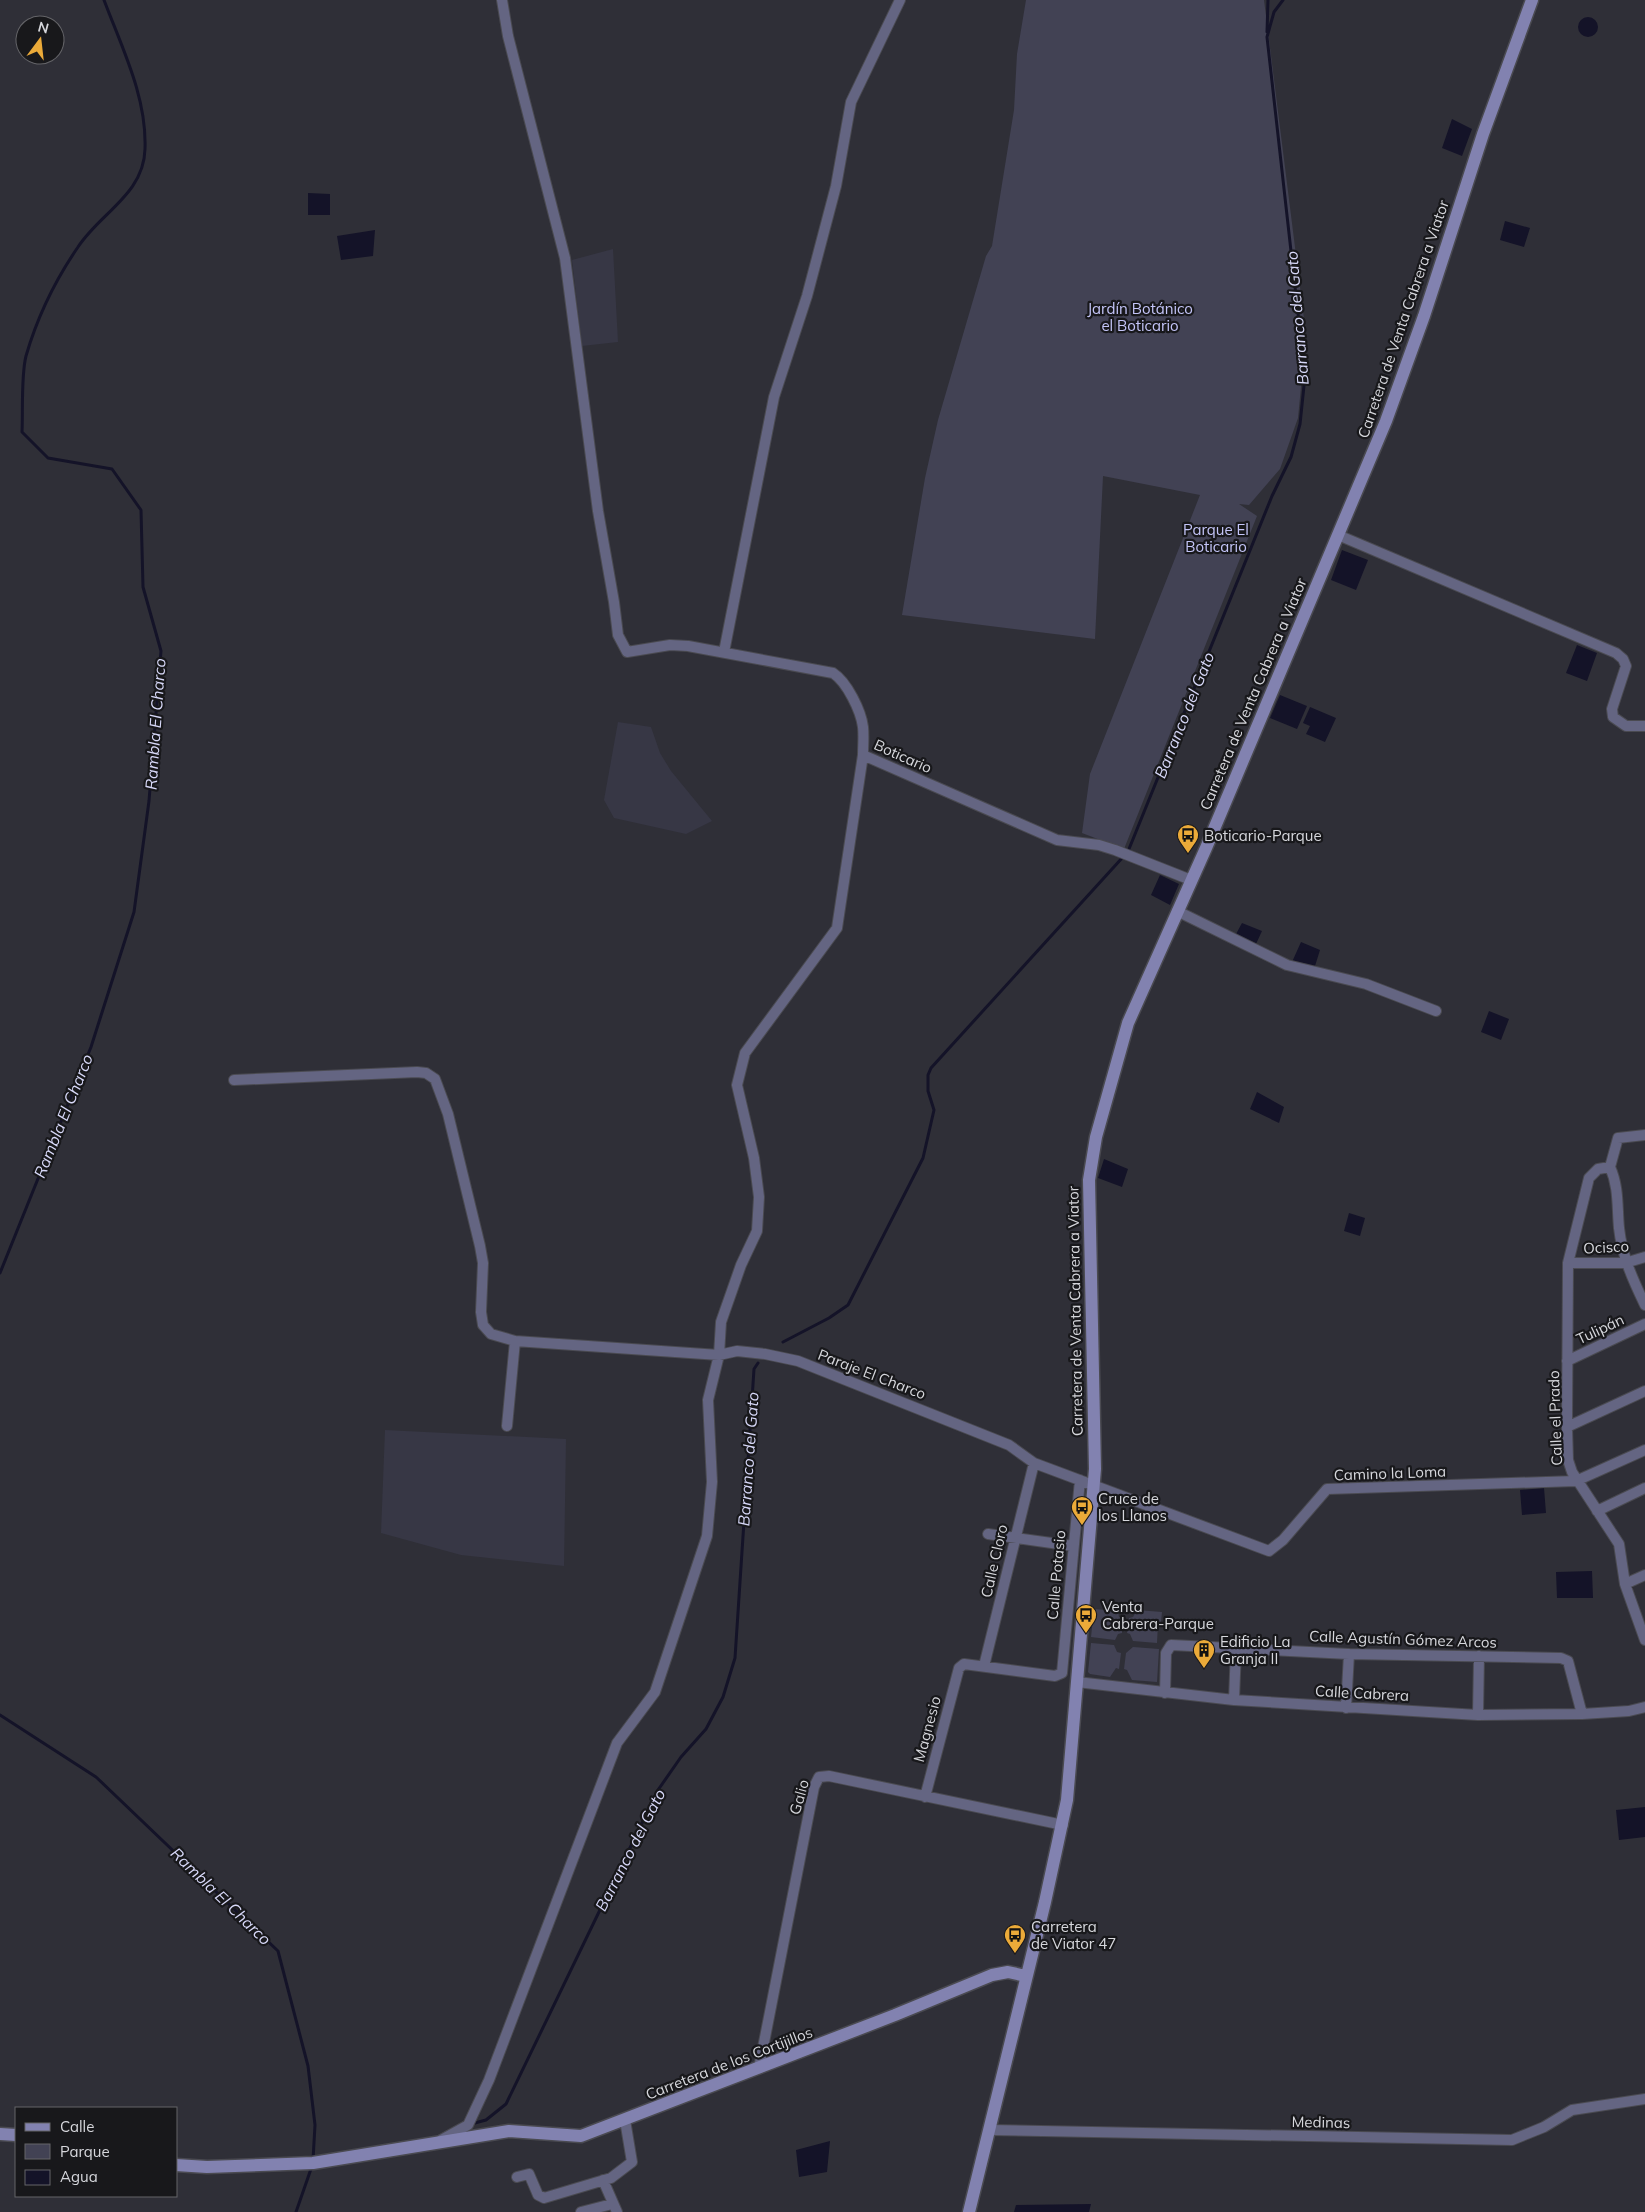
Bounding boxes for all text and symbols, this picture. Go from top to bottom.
north arrow [15,15,65,65]
text: N [36,17,51,38]
street label: Carretera de Venta Cabrera a Viator [1353,197,1453,440]
water label: Barranco del Gato [1281,250,1313,386]
park label: Jardín Botánico el Boticario [1087,299,1193,335]
park label: Parque El Boticario [1183,520,1249,556]
street label: Carretera de Venta Cabrera a Viator [1195,575,1311,813]
water label: Barranco del Gato [1150,649,1218,781]
water label: Rambla El Charco [140,658,170,790]
street label: Boticario [871,735,935,777]
bus stop icon: Boticario-Parque [1176,823,1200,854]
place label: Boticario-Parque [1204,826,1322,845]
water label: Rambla El Charco [29,1051,97,1181]
street label: Carretera de Venta Cabrera a Viator [1063,1185,1087,1436]
street label: Ocisco [1583,1236,1629,1258]
street label: Tulipán [1573,1310,1627,1348]
street label: Paraje El Charco [815,1345,929,1403]
street label: Calle el Prado [1544,1370,1566,1466]
water label: Barranco del Gato [733,1391,763,1527]
street label: Camino la Loma [1334,1462,1446,1484]
place label: Cruce de los Llanos [1098,1489,1167,1525]
bus stop icon: Cruce de los Llanos [1070,1495,1094,1526]
street label: Calle Cloro [976,1523,1012,1599]
street label: Calle Potasio [1043,1529,1069,1621]
place label: Venta Cabrera-Parque [1102,1597,1214,1633]
bus stop icon: Venta Cabrera-Parque [1074,1603,1098,1634]
street label: Calle Agustín Gómez Arcos [1309,1626,1497,1652]
place label: Edificio La Granja II [1220,1632,1291,1668]
building icon: Edificio La Granja II [1192,1638,1216,1669]
street label: Calle Cabrera [1315,1681,1409,1705]
street label: Magnesio [909,1694,945,1764]
street label: Galio [785,1777,813,1817]
water label: Barranco del Gato [591,1786,669,1914]
water label: Rambla El Charco [167,1843,275,1949]
place label: Carretera de Viator 47 [1031,1917,1116,1953]
bus stop icon: Carretera de Viator 47 [1003,1923,1027,1954]
street label: Carretera de los Cortijillos [643,2022,815,2104]
legend [15,2107,178,2197]
street label: Medinas [1291,2112,1351,2132]
text: Calle [60,2117,94,2136]
text: Parque [60,2142,110,2161]
text: Agua [60,2167,98,2186]

